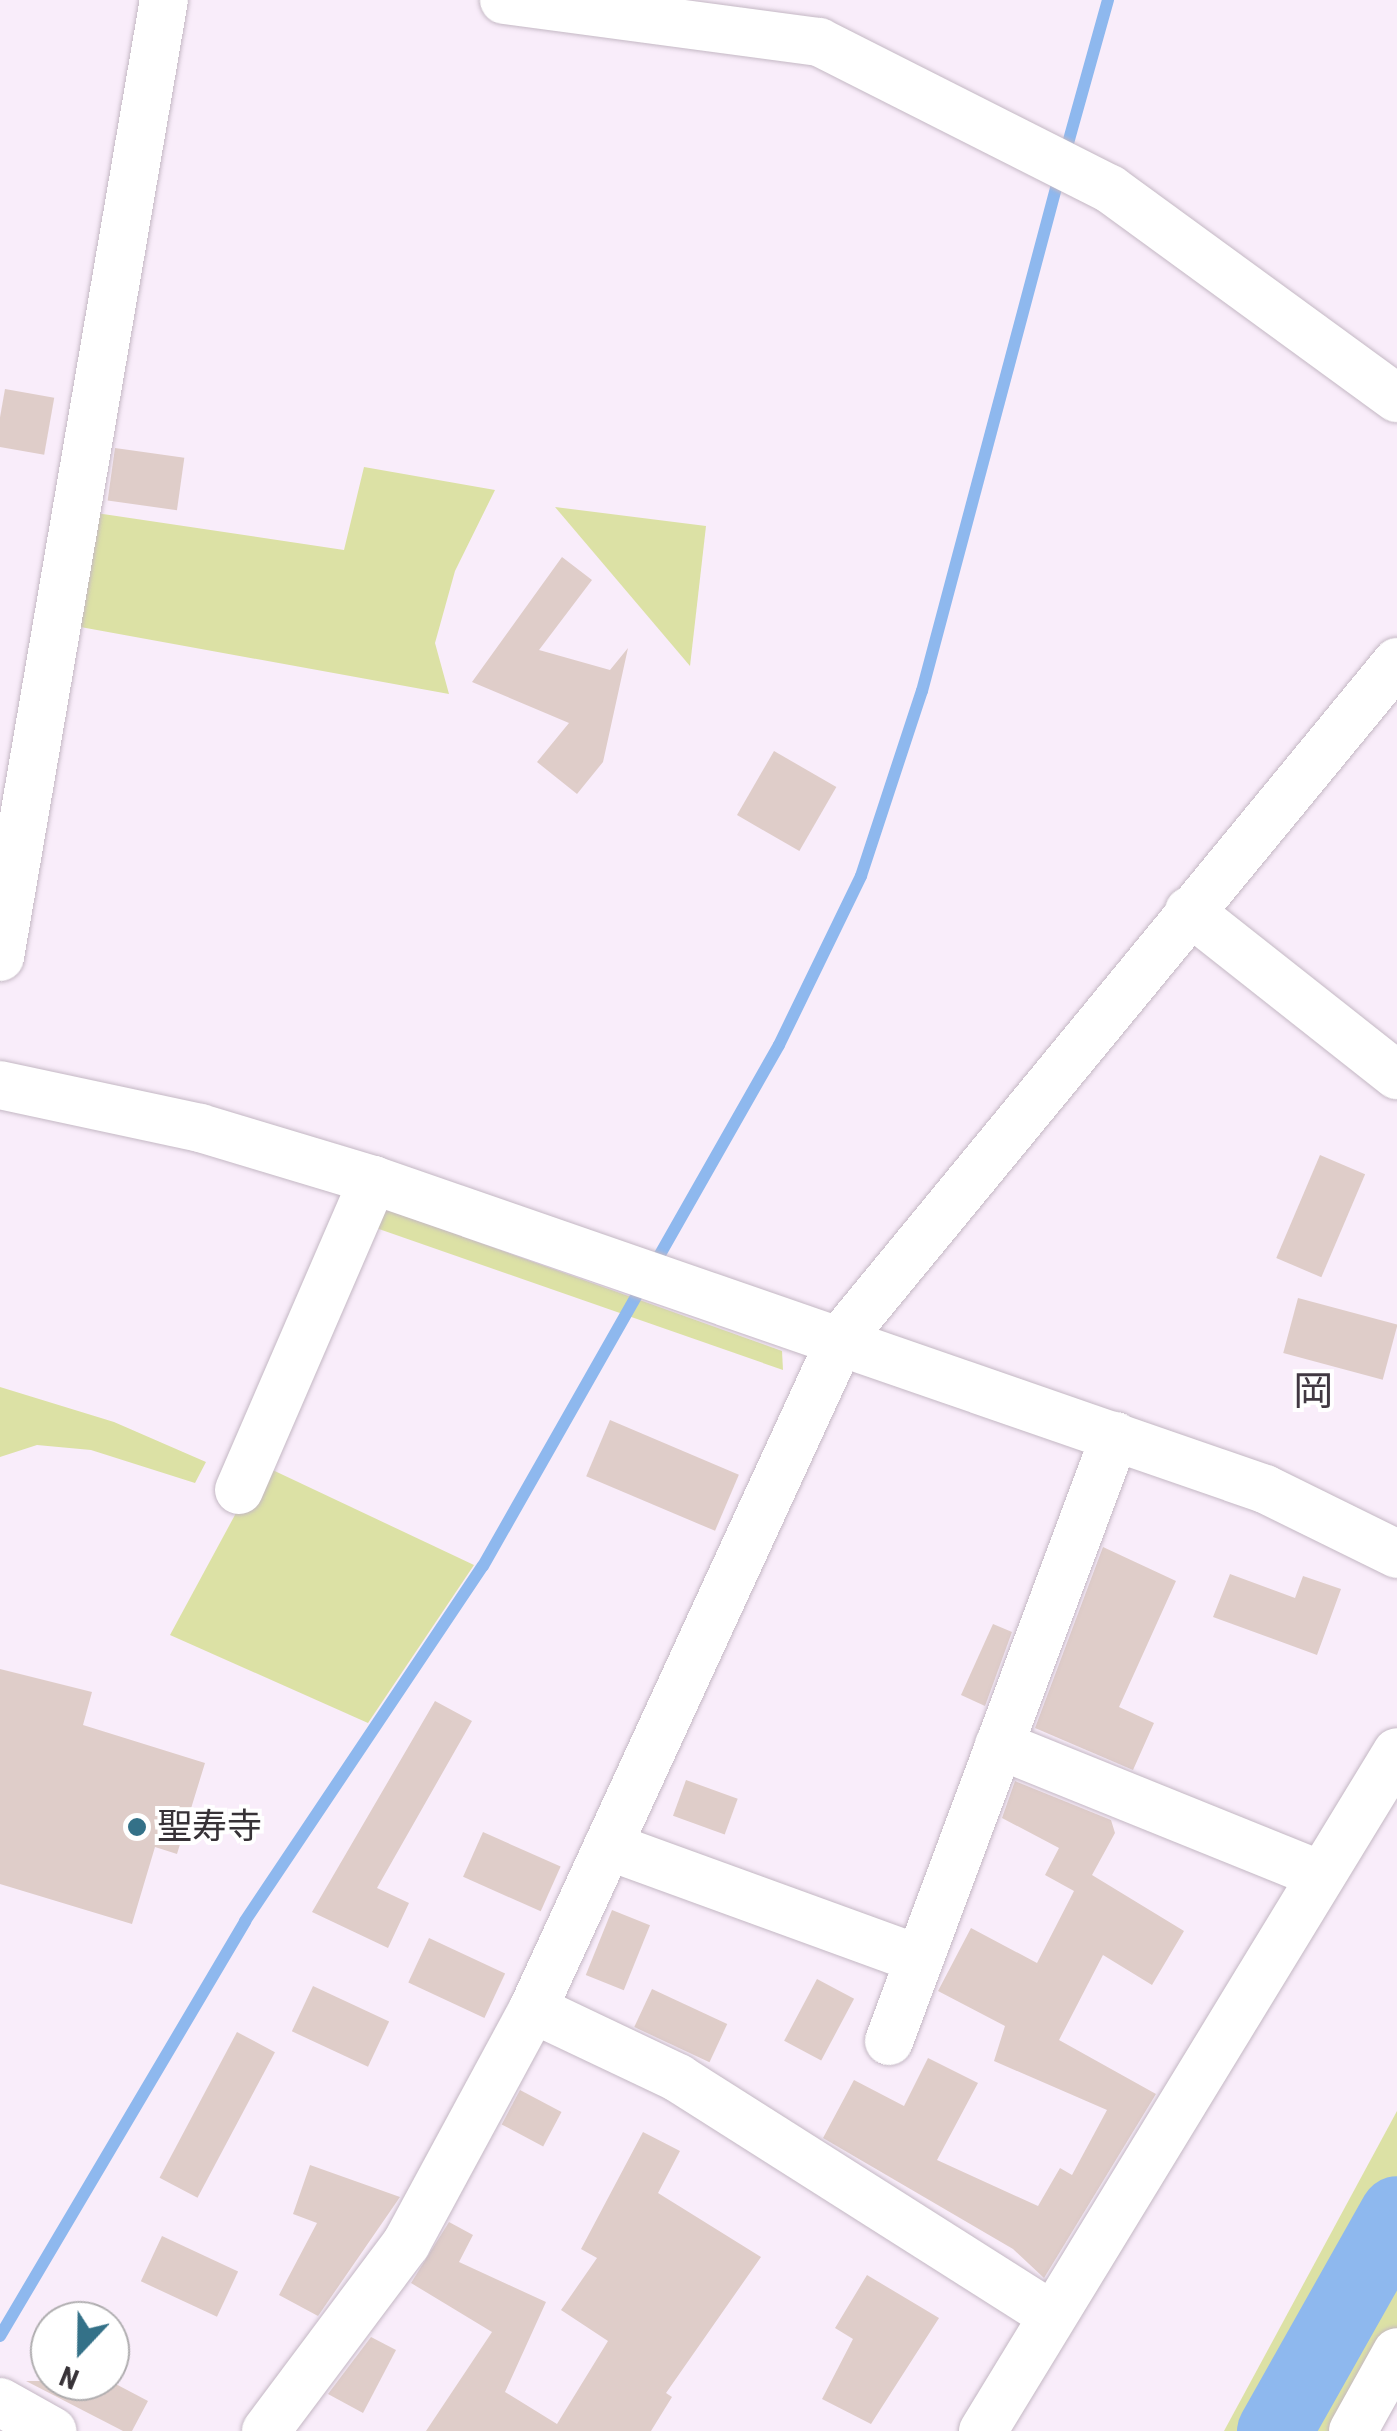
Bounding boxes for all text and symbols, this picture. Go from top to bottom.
district label: 岡 [1293,1368,1333,1416]
place label: 聖寿寺 [157,1806,262,1848]
marker: 聖寿寺 [126,1816,148,1838]
north arrow [30,2301,130,2401]
text: N [55,2359,83,2396]

